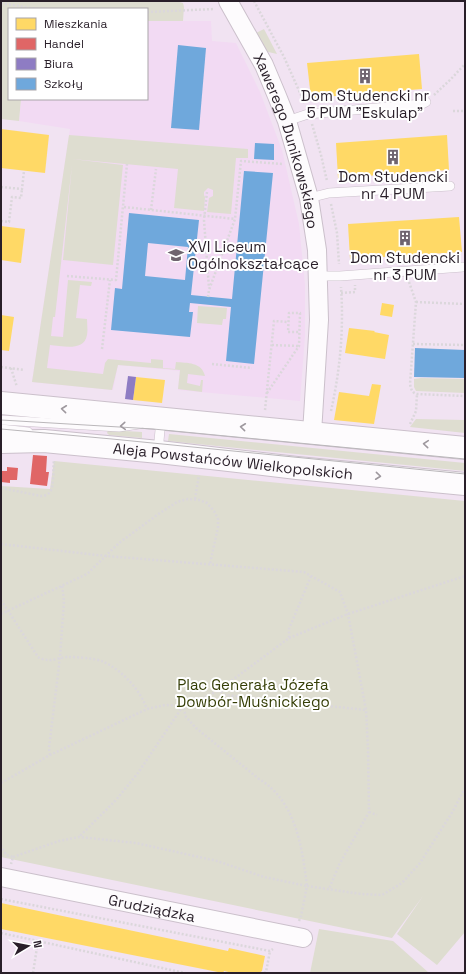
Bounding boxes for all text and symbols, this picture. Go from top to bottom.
legend [8,8,148,100]
text: Mieszkania [44,16,108,32]
text: Handel [44,36,84,52]
street label: Xawerego Dunikowskiego [250,49,323,230]
text: Biura [44,56,74,72]
building icon: Dom Studencki nr 5 PUM "Eskulap" [356,67,374,85]
text: Szkoły [44,76,83,92]
place label: Dom Studencki nr 5 PUM "Eskulap" [301,86,430,122]
building icon: Dom Studencki nr 4 PUM [384,148,402,166]
place label: Dom Studencki nr 4 PUM [338,167,448,203]
building icon: Dom Studencki nr 3 PUM [396,229,414,247]
place label: XVI Liceum Ogólnokształcące [188,237,319,273]
school or university icon: XVI Liceum Ogólnokształcące [167,246,185,264]
place label: Dom Studencki nr 3 PUM [350,248,460,284]
one-way arrow [61,405,67,414]
one-way arrow [120,422,126,431]
one-way arrow [239,423,246,432]
street label: Aleja Powstańców Wielkopolskich [112,438,354,483]
one-way arrow [423,440,429,449]
one-way arrow [375,471,381,480]
park label: Plac Generała Józefa Dowbór-Muśnickiego [176,675,330,711]
street label: Grudziądzka [107,889,198,926]
north arrow [8,926,48,966]
text: N [30,939,45,949]

